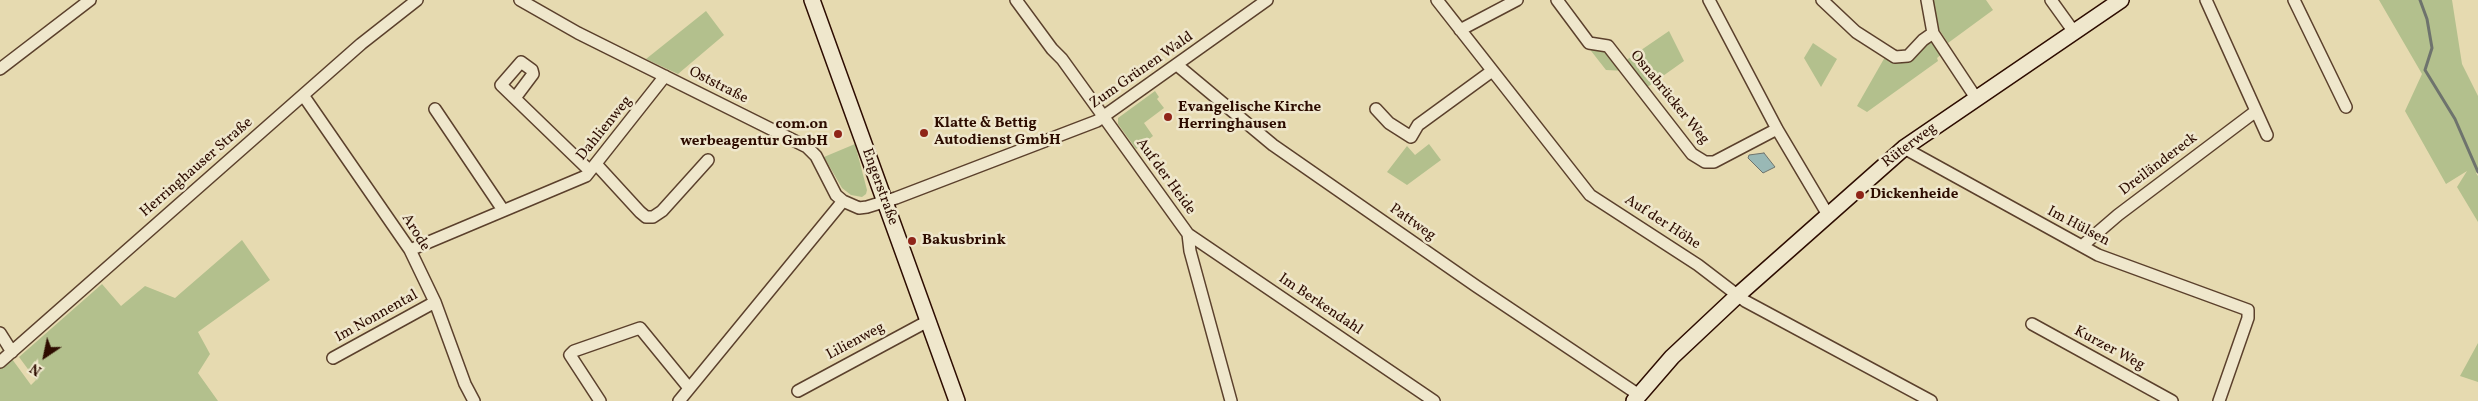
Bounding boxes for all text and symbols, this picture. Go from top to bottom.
street label: Zum Grünen Wald [1087,29,1197,113]
street label: Osnabrücker Weg [1625,47,1713,149]
street label: Oststraße [685,63,751,109]
street label: Dahlienweg [573,93,637,165]
place label: Evangelische Kirche Herringhausen [1178,99,1321,134]
marker: Evangelische Kirche Herringhausen [1162,111,1174,123]
street label: Herringhauser Straße [137,114,257,222]
place label: Klatte & Bettig Autodienst GmbH [934,115,1061,150]
place label: com.on werbeagentur GmbH [680,116,828,151]
street label: Rüterweg [1879,120,1941,172]
marker: Klatte & Bettig Autodienst GmbH [918,127,930,139]
marker: com.on werbeagentur GmbH [832,128,844,140]
street label: Dreiländereck [2116,130,2202,200]
street label: Auf der Heide [1131,135,1199,219]
street label: Engerstraße [857,146,901,228]
place label: Dickenheide [1870,186,1958,204]
marker: Dickenheide [1854,189,1866,201]
street label: Auf der Höhe [1621,192,1703,254]
street label: Pattweg [1385,201,1439,245]
street label: Im Hülsen [2044,203,2112,251]
street label: Arode [397,211,433,255]
place label: Bakusbrink [922,232,1006,250]
marker: Bakusbrink [906,235,918,247]
street label: Im Berkendahl [1274,270,1366,340]
street label: Im Nonnental [332,287,422,347]
street label: Lilienweg [824,319,888,365]
street label: Kurzer Weg [2071,323,2147,375]
north arrow [20,331,70,381]
text: N [27,358,46,380]

